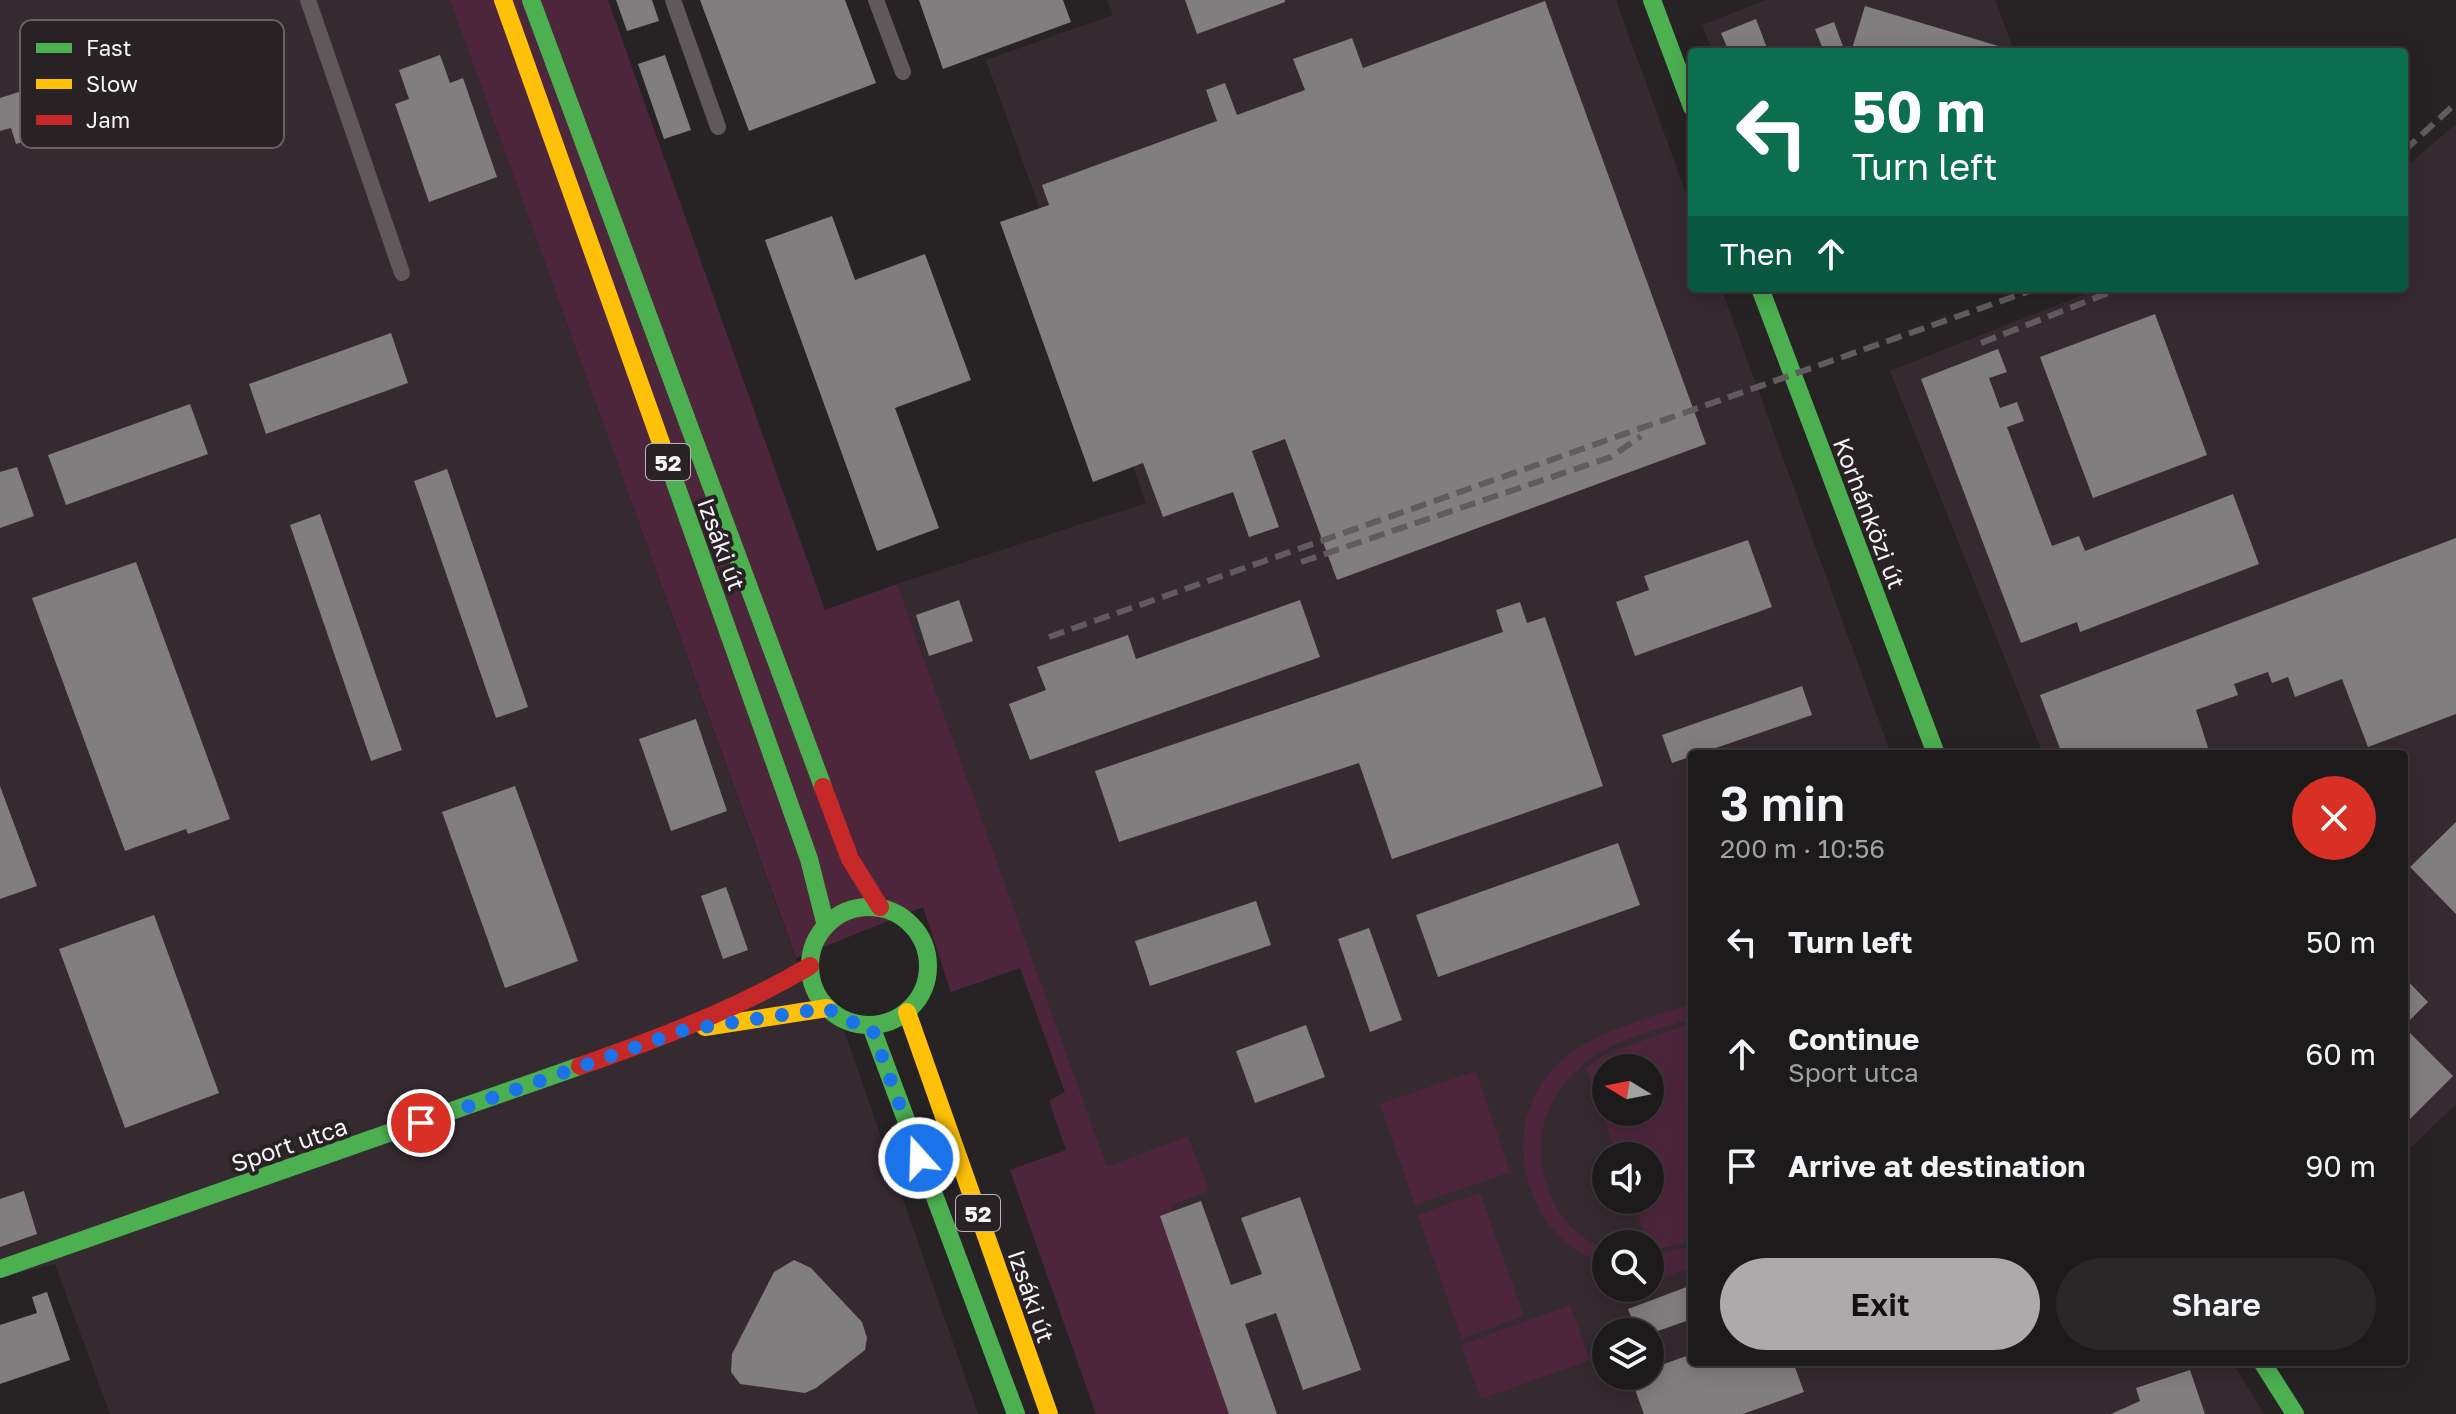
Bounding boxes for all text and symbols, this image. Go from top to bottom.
legend [20,20,284,148]
text: Fast [86,34,132,61]
text: Slow [86,70,138,97]
text: 50 m [1852,77,1986,144]
icon: left [1720,80,1824,184]
text: Jam [86,106,130,133]
text: Turn left [1852,145,1998,188]
icon: ahead [1809,232,1853,276]
text: Then [1720,236,1793,272]
street label: Korhánközi út [1828,433,1912,593]
road number: 52 [646,444,690,480]
street label: Izsáki út [692,494,752,594]
text: 3 min [1720,774,1845,832]
button: close [2292,776,2376,860]
text: 200 m · 10:56 [1720,833,1885,864]
icon: left [1720,920,1764,964]
text: Turn left [1788,924,1913,960]
text: 50 m [2306,924,2376,960]
text: Continue [1788,1021,1919,1057]
icon: ahead [1720,1032,1764,1076]
text: 60 m [2305,1036,2376,1072]
north arrow [1592,1054,1664,1126]
map controls [1592,1054,1664,1390]
text: Sport utca [1788,1057,1919,1088]
pin [387,1089,455,1157]
icon: arrive [399,1101,443,1145]
street label: Sport utca [227,1111,351,1177]
position arrow [877,1116,961,1200]
button: sound [1592,1142,1664,1214]
icon: arrive [1720,1144,1764,1188]
text: Arrive at destination [1788,1148,2085,1184]
text: 90 m [2305,1148,2376,1184]
road number: 52 [956,1195,1000,1231]
button: search [1592,1230,1664,1302]
street label: Izsáki út [1003,1246,1061,1346]
button: Exit [1720,1258,2040,1350]
button: Share [2056,1258,2376,1350]
button: layers [1592,1318,1664,1390]

